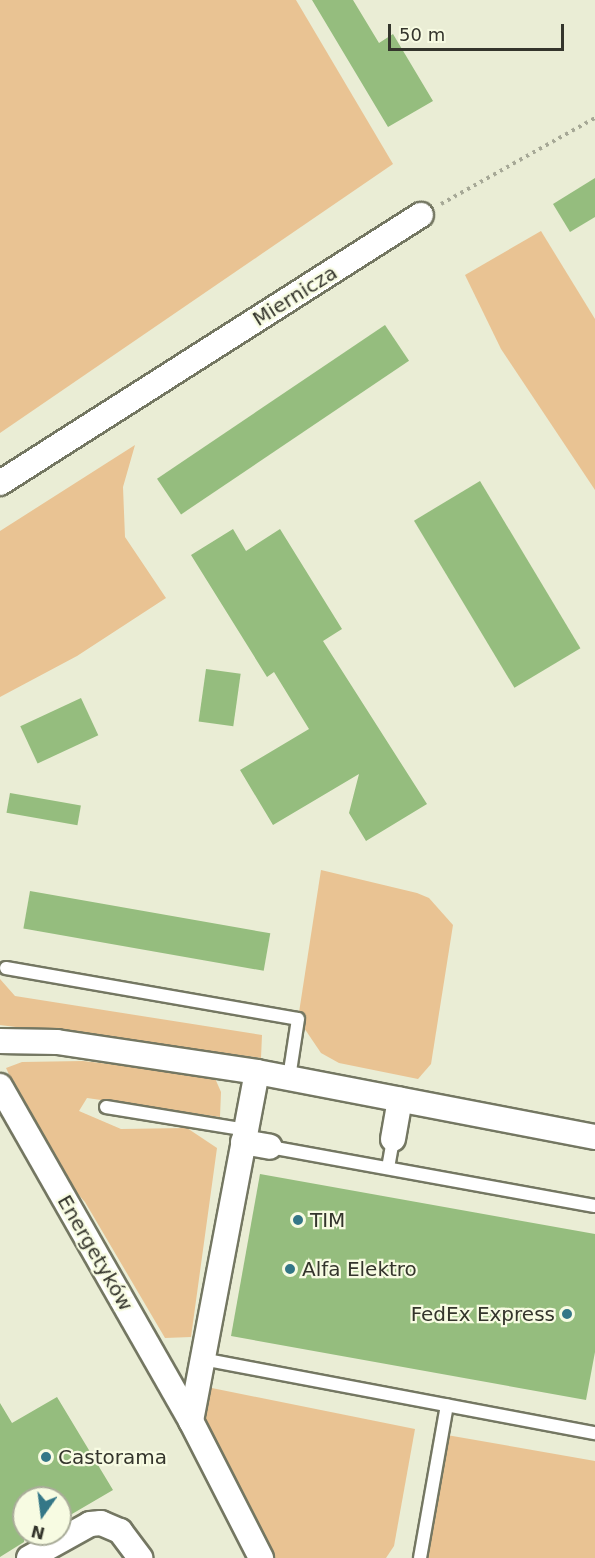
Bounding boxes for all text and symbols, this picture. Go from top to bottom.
scale bar [391,12,566,50]
text: 50 m [399,24,445,45]
street label: Miernicza [248,261,342,331]
street label: Energetyków [52,1191,138,1315]
place label: TIM [310,1208,345,1232]
marker: TIM [291,1213,305,1227]
place label: Alfa Elektro [302,1257,417,1281]
marker: Alfa Elektro [283,1262,297,1276]
place label: FedEx Express [411,1302,555,1326]
marker: FedEx Express [560,1307,574,1321]
place label: Castorama [58,1445,167,1469]
marker: Castorama [39,1450,53,1464]
north arrow [12,1486,72,1546]
text: N [29,1521,47,1543]

